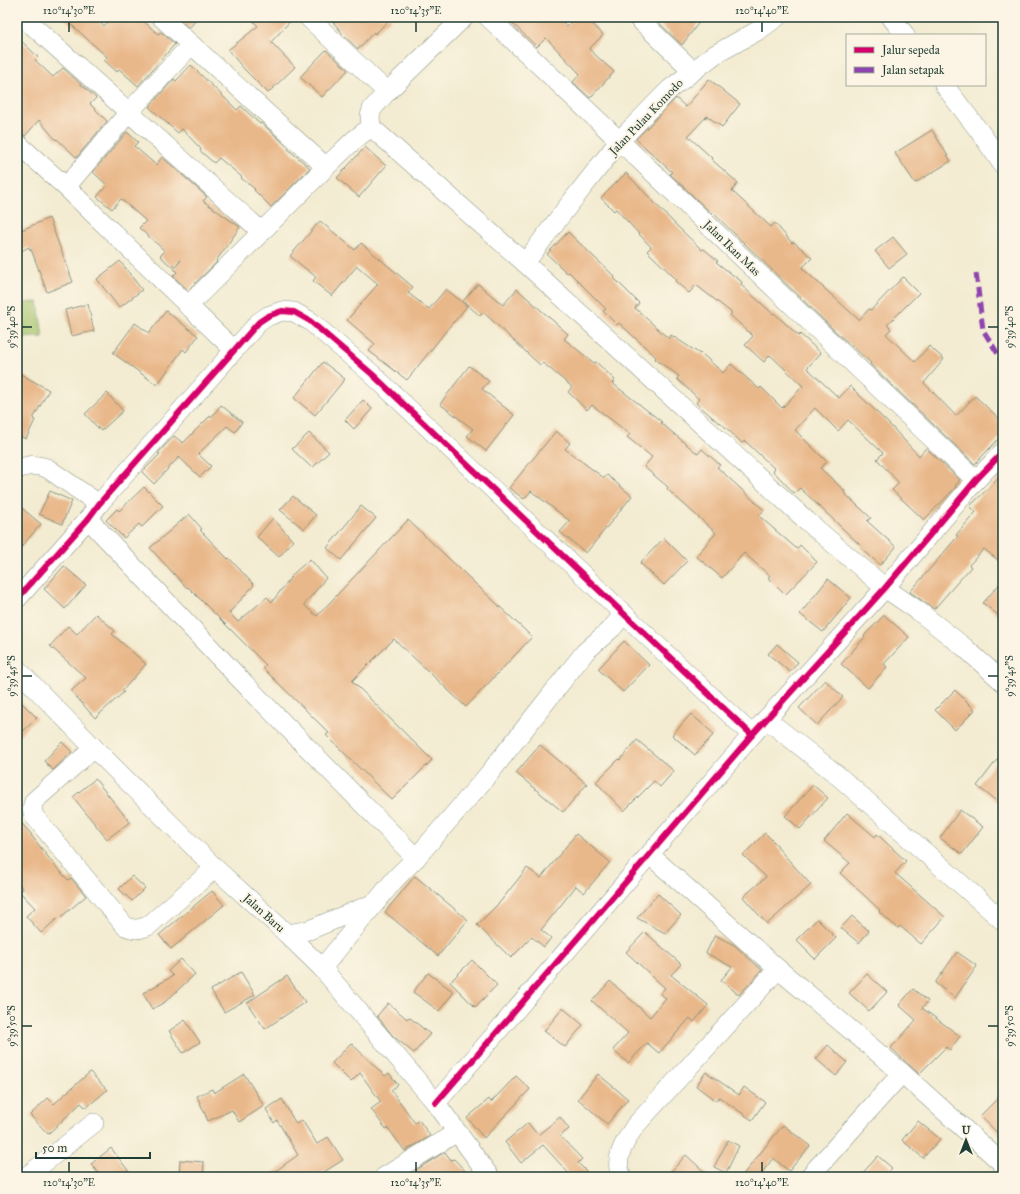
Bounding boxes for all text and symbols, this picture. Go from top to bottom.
text: 120°14'30"E [43,5,95,17]
text: 120°14'35"E [391,5,441,17]
text: 120°14'40"E [735,5,789,17]
legend [846,34,986,86]
text: Jalur sepeda [880,43,941,58]
text: Jalan setapak [880,63,945,78]
street label: Jalan Pulau Komodo [605,76,687,160]
street label: Jalan Ikan Mas [698,216,763,279]
text: 9°39'40"S [6,305,18,348]
text: 9°39'40"S [1004,305,1016,348]
text: 9°39'45"S [6,655,18,697]
text: 9°39'45"S [1004,655,1016,697]
street label: Jalan Baru [238,889,288,936]
text: 9°39'50"S [6,1005,18,1047]
text: 9°39'50"S [1004,1005,1016,1047]
north arrow [946,1120,986,1160]
text: U [962,1124,971,1137]
scale bar [36,1134,150,1160]
text: 50 m [42,1141,67,1155]
text: 120°14'30"E [43,1177,95,1189]
text: 120°14'35"E [391,1177,441,1189]
text: 120°14'40"E [735,1177,789,1189]

